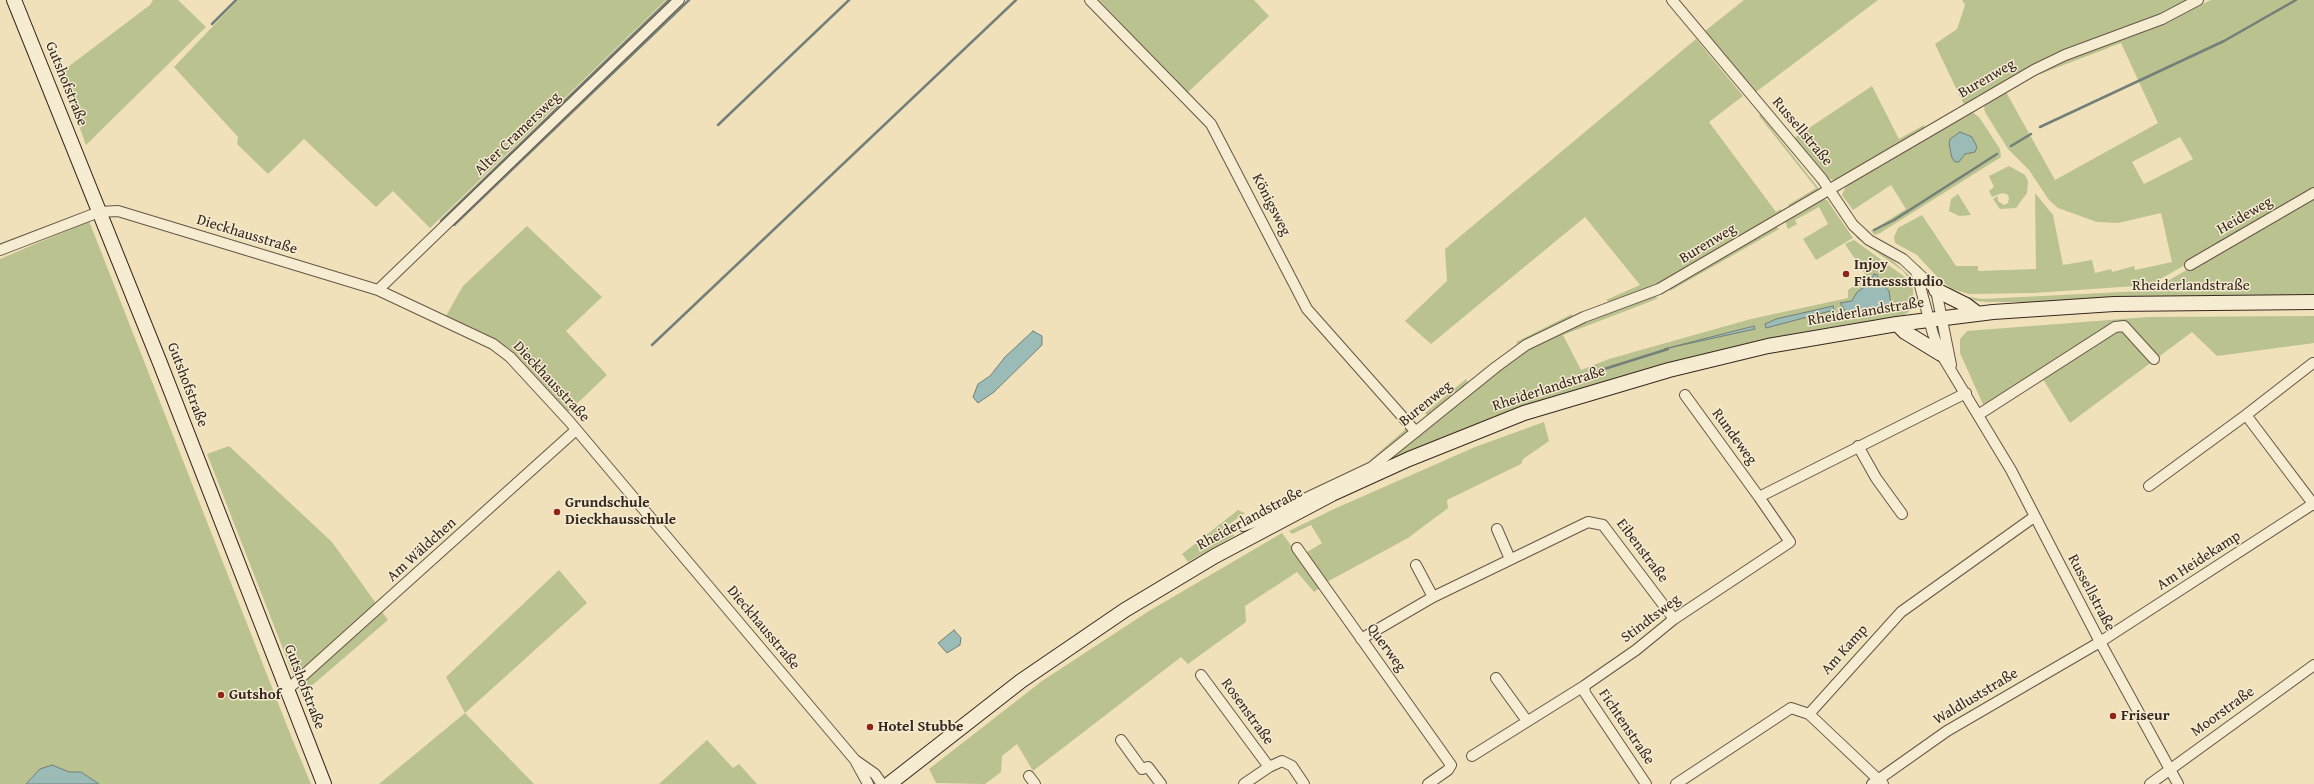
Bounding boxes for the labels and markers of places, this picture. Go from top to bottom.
place label: Injoy Fitnessstudio [1854,256,1943,291]
marker: Injoy Fitnessstudio [1841,269,1851,279]
place label: Grundschule Dieckhausschule [565,494,676,529]
marker: Grundschule Dieckhausschule [552,507,562,517]
place label: Gutshof [229,686,281,704]
marker: Gutshof [216,690,226,700]
place label: Friseur [2121,707,2170,725]
marker: Friseur [2108,711,2118,721]
place label: Hotel Stubbe [878,718,963,736]
marker: Hotel Stubbe [865,722,875,732]

